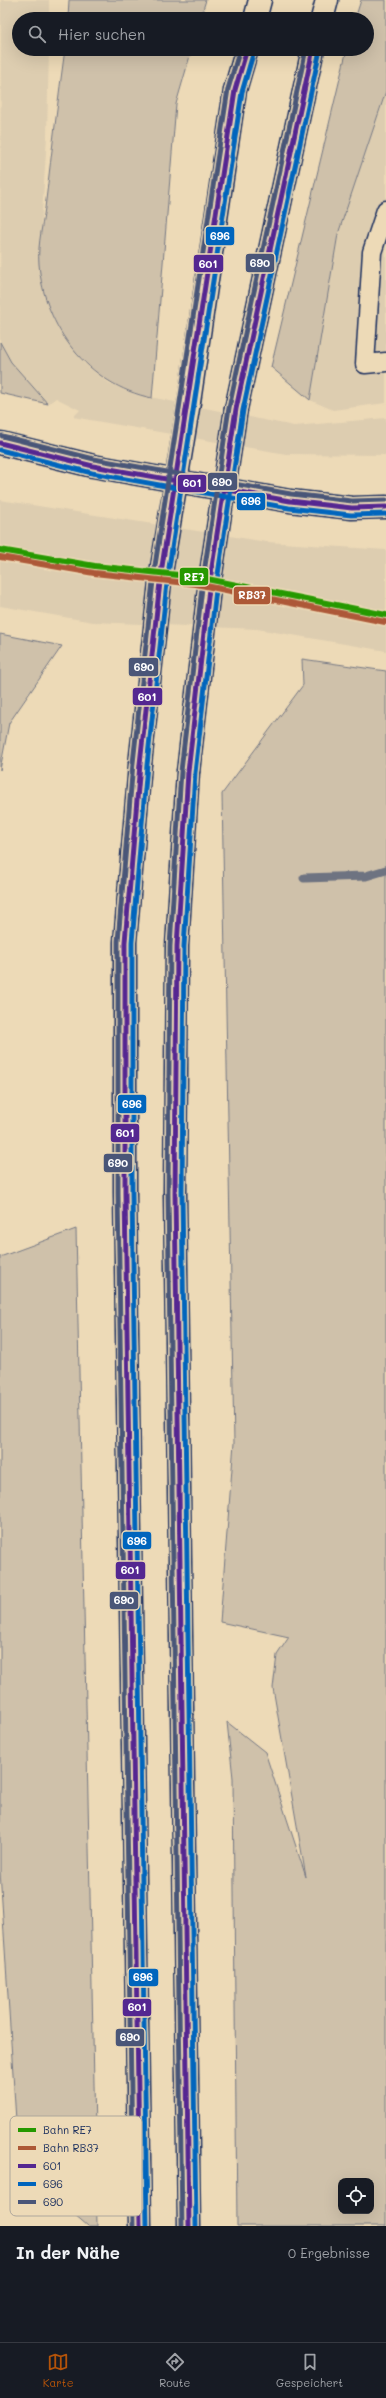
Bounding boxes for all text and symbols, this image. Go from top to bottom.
search box [12,12,374,56]
icon: search [26,23,48,45]
text: Hier suchen [58,24,145,44]
line badge: 696 [205,226,235,246]
text: 696 [210,228,230,243]
line badge: 690 [245,253,275,273]
line badge: 601 [193,254,224,273]
text: 690 [250,255,270,270]
text: 601 [199,256,217,271]
line badge: 690 [207,472,238,491]
line badge: 601 [177,474,207,493]
text: 690 [212,474,232,489]
text: 601 [183,475,201,490]
line badge: 696 [236,492,266,511]
text: 696 [241,493,261,508]
line badge: RE7 [179,567,209,586]
text: RE7 [184,569,204,584]
line badge: RB37 [233,586,271,605]
text: RB37 [238,587,266,602]
line badge: 690 [128,657,159,677]
text: 690 [134,659,154,674]
line badge: 601 [132,687,163,706]
text: 601 [138,689,156,704]
line badge: 696 [117,1094,147,1114]
text: 696 [122,1096,142,1111]
line badge: 601 [110,1123,140,1143]
text: 601 [116,1125,134,1140]
line badge: 690 [103,1153,133,1173]
text: 690 [108,1155,128,1170]
line badge: 696 [122,1531,152,1550]
text: 696 [127,1533,147,1548]
line badge: 601 [115,1561,146,1580]
text: 601 [121,1562,139,1577]
line badge: 690 [109,1591,139,1610]
text: 690 [114,1592,134,1607]
line badge: 696 [128,1968,159,1987]
text: 696 [133,1969,153,1984]
line badge: 601 [122,1998,152,2017]
text: 601 [128,1999,146,2014]
line badge: 690 [115,2028,145,2047]
text: 690 [120,2029,140,2044]
legend [10,2116,142,2216]
text: Bahn RE7 [43,2122,92,2137]
text: Bahn RB37 [43,2140,99,2155]
text: 601 [43,2158,61,2173]
text: 696 [43,2176,63,2191]
map controls [338,2178,374,2214]
button: locate [338,2178,374,2214]
text: 690 [43,2194,63,2209]
text: In der Nähe [16,2241,120,2263]
text: 0 Ergebnisse [288,2244,370,2261]
tab: Karte [43,2351,74,2390]
tab: Route [159,2351,190,2390]
tab: Gespeichert [276,2351,343,2390]

